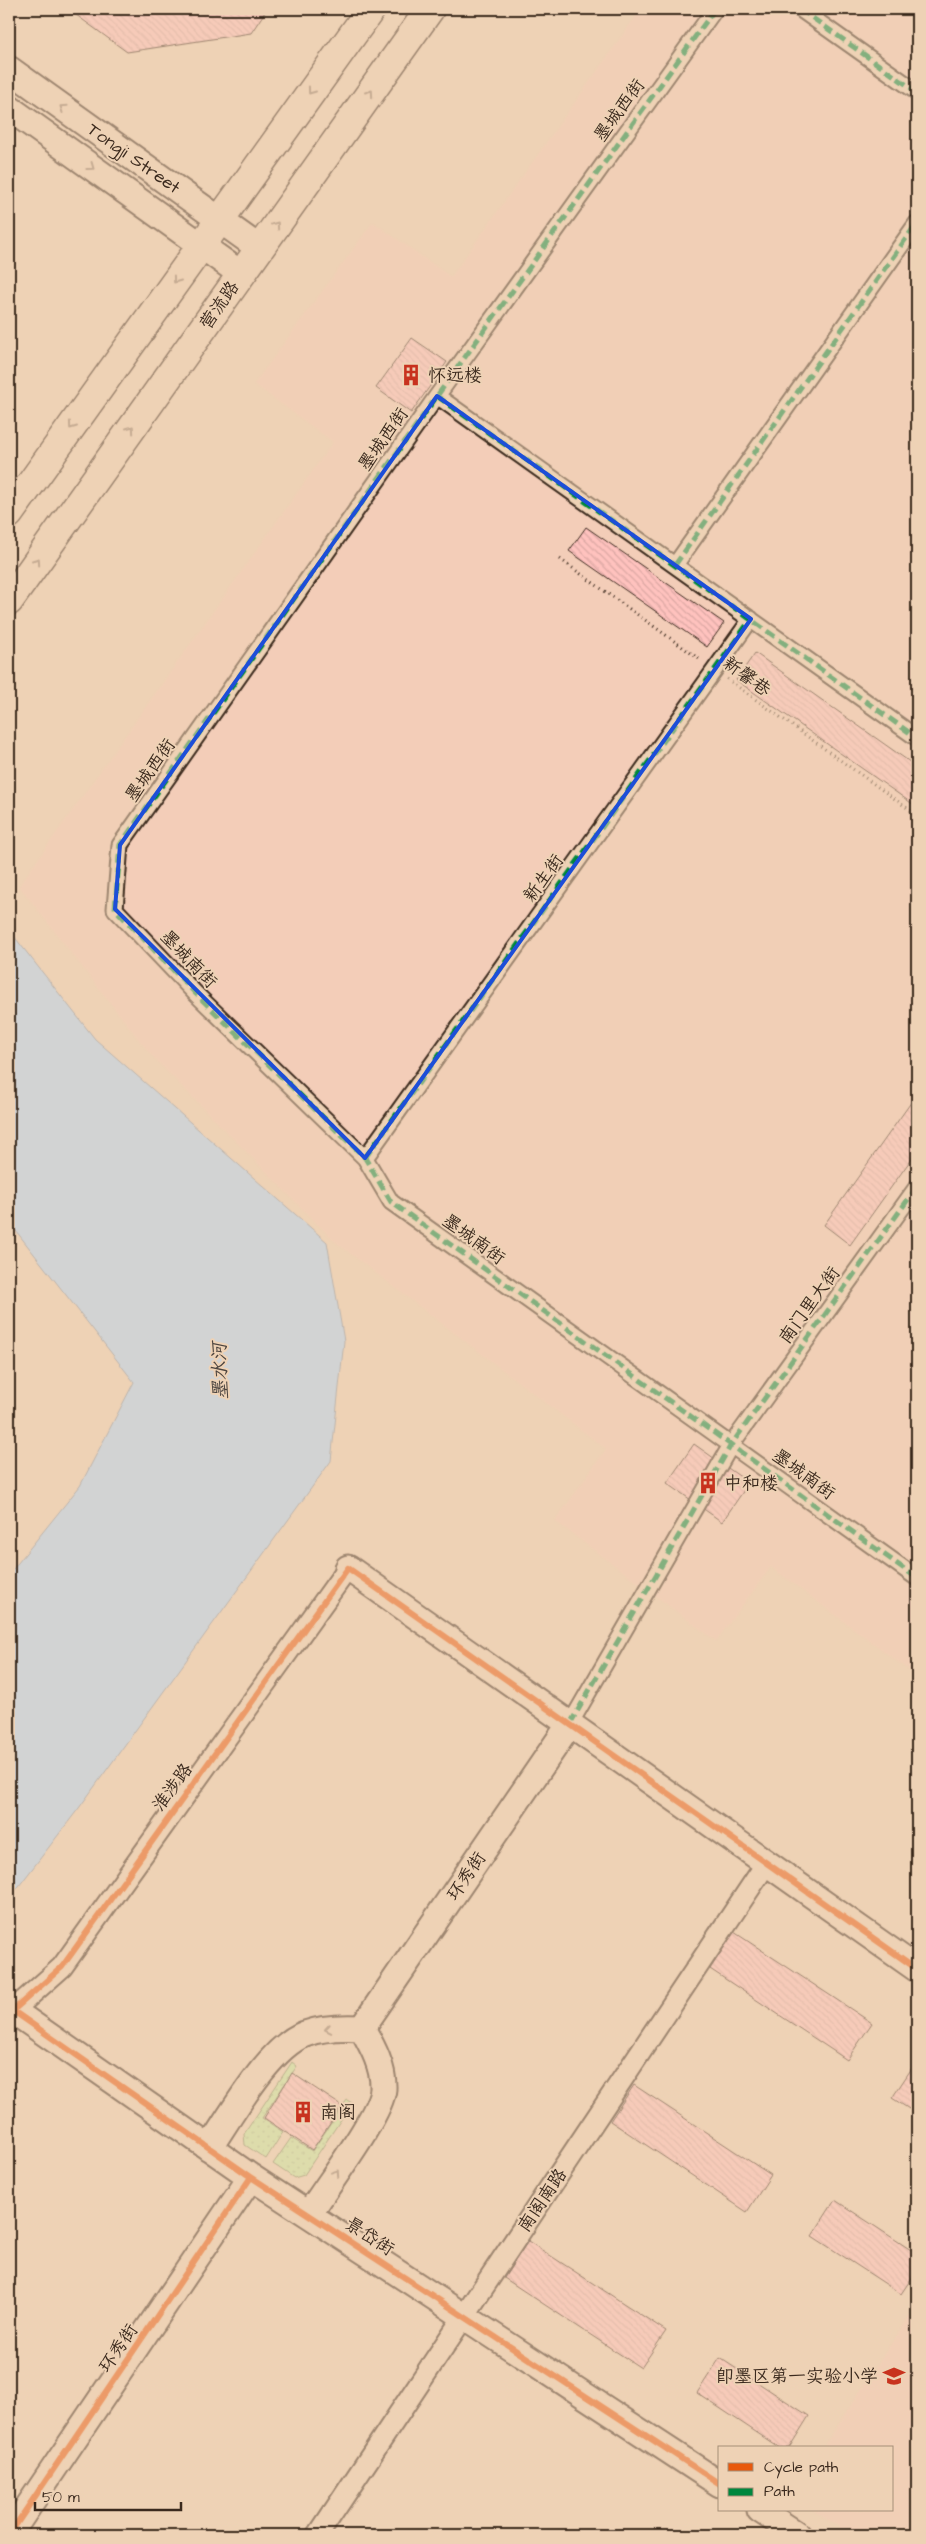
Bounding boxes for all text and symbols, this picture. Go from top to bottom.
street label: 墨城西街 [588,74,651,147]
one-way arrow [309,85,317,94]
one-way arrow [364,89,373,99]
one-way arrow [59,105,69,114]
street label: Tongji Street [82,117,186,201]
one-way arrow [85,161,95,170]
one-way arrow [270,221,279,231]
one-way arrow [173,274,182,284]
street label: 营流路 [194,276,245,335]
building icon: 怀远楼 [398,362,424,388]
place label: 怀远楼 [428,363,482,388]
street label: 墨城西街 [353,403,414,476]
one-way arrow [68,421,78,430]
one-way arrow [125,425,134,435]
one-way arrow [31,558,40,567]
street label: 新馨巷 [718,650,776,702]
street label: 墨城西街 [120,734,181,807]
street label: 新生街 [517,849,569,907]
street label: 墨城南街 [155,925,223,994]
street label: 墨城南街 [437,1208,510,1271]
street label: 南门里大街 [773,1262,846,1349]
water label: 墨水河 [206,1339,235,1400]
street label: 墨城南街 [767,1443,840,1506]
building icon: 中和楼 [695,1470,721,1496]
place label: 中和楼 [724,1471,778,1496]
street label: 淮涉路 [146,1758,198,1816]
street label: 环秀街 [441,1847,492,1906]
one-way arrow [323,2023,332,2033]
building icon: 南阁 [290,2099,316,2125]
place label: 南阁 [320,2100,356,2125]
street label: 南阁南路 [512,2163,573,2237]
one-way arrow [330,2169,339,2179]
street label: 景岱街 [340,2211,399,2262]
street label: 环秀街 [93,2319,144,2378]
school or university icon: 即墨区第一实验小学 [881,2363,907,2389]
place label: 即墨区第一实验小学 [716,2364,878,2389]
legend [718,2446,894,2512]
text: Cycle path [764,2457,839,2479]
scale bar [35,2479,181,2511]
text: Path [764,2481,795,2502]
text: 50 m [42,2487,80,2508]

